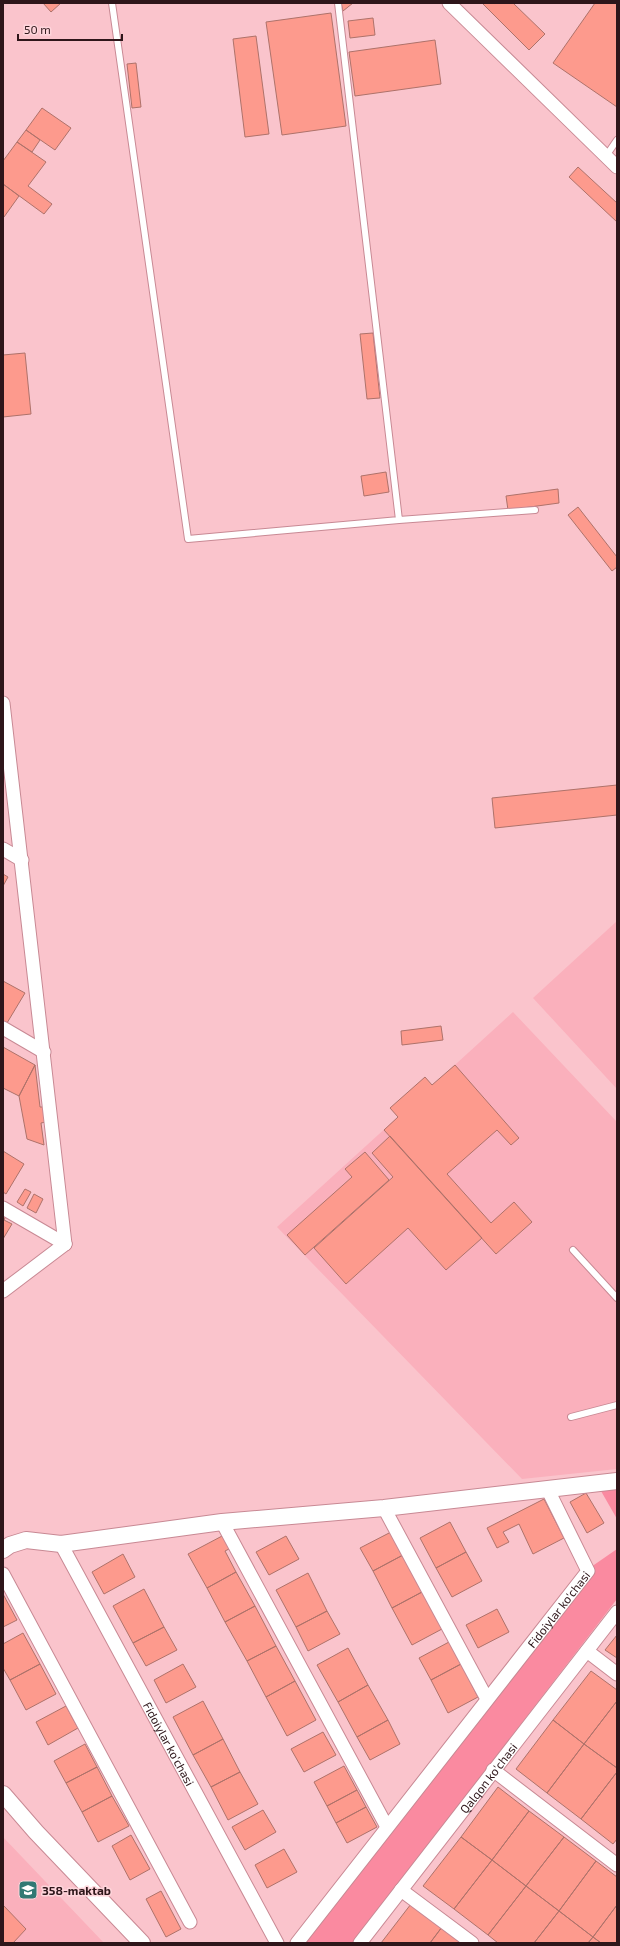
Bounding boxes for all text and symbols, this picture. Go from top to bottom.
scale bar [18,16,122,42]
text: 50 m [24,22,51,36]
street label: Fidoiylar ko'chasi [524,1568,593,1650]
street label: Fidoiylar ko'chasi [141,1699,197,1788]
street label: Qalqon ko'chasi [457,1740,520,1816]
school or university icon: 358-maktab [17,1879,39,1901]
place label: 358-maktab [42,1883,111,1897]

